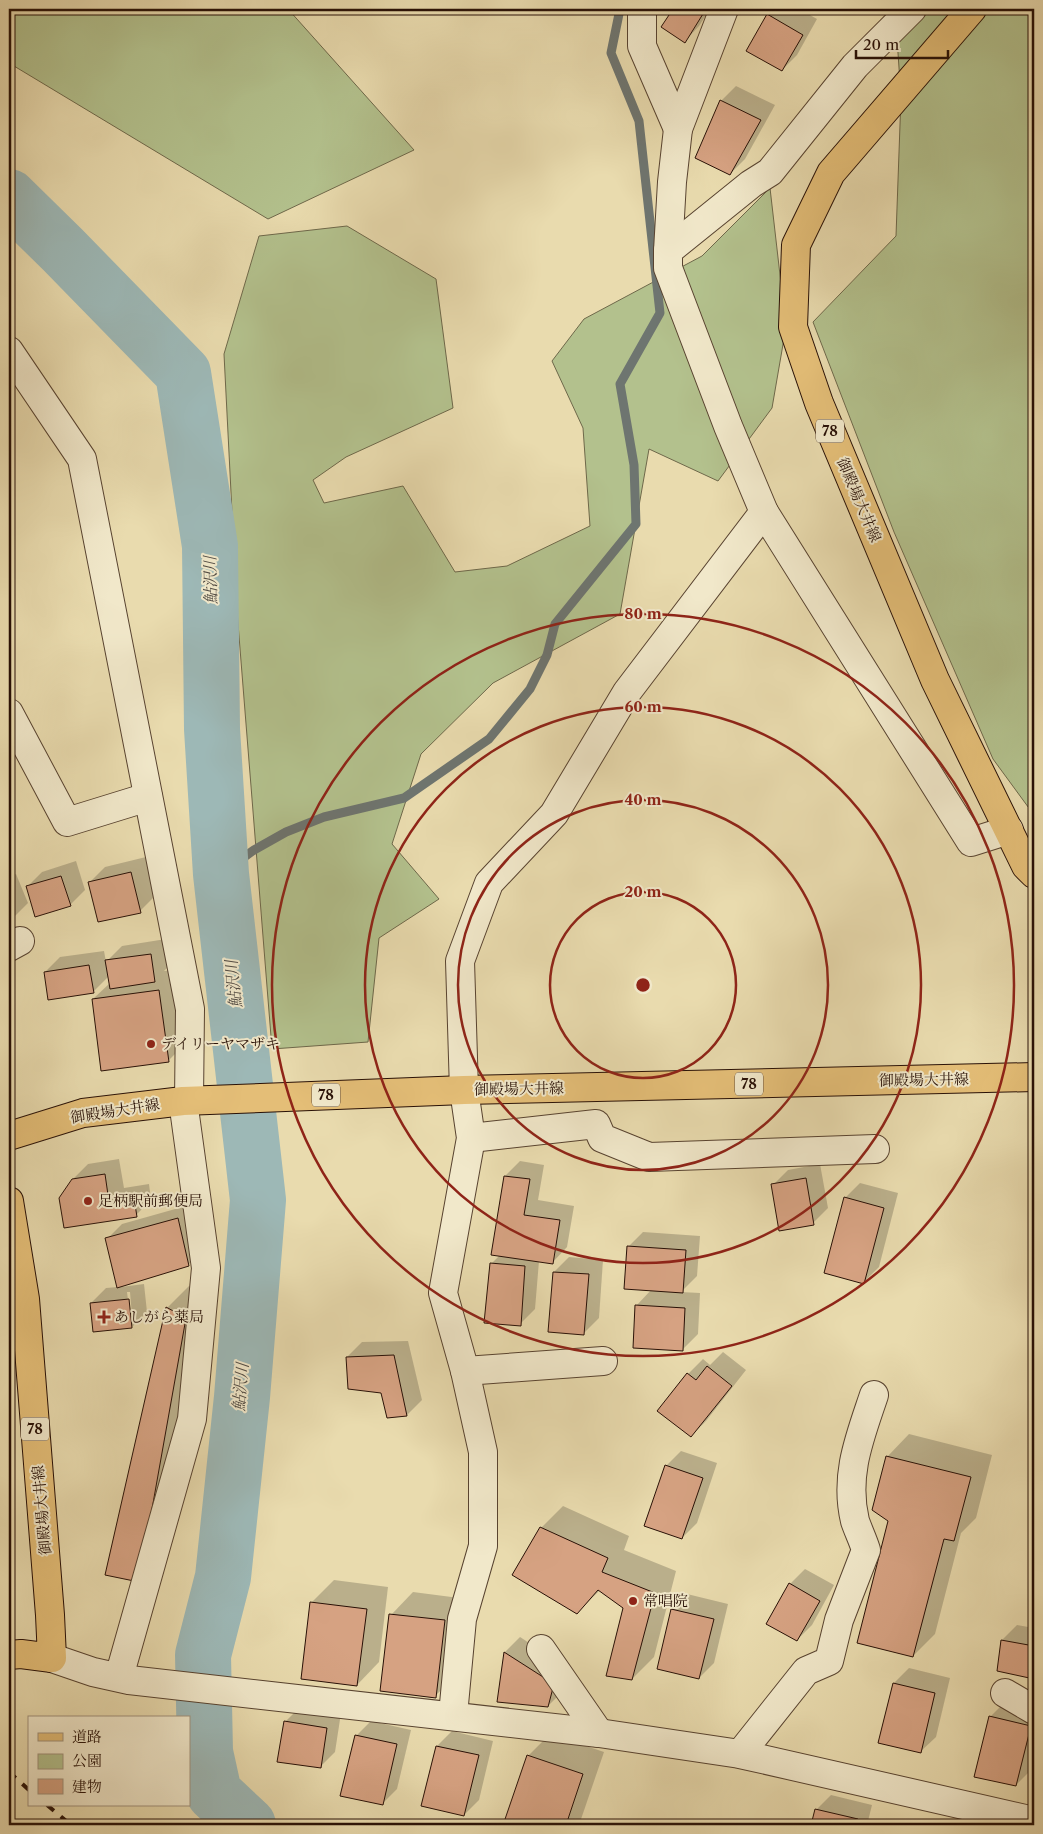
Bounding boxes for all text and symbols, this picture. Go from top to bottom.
scale bar [856,28,948,60]
text: 20 m [863,35,899,54]
road number: 78 [816,420,844,442]
street label: 御殿場大井線 [833,455,886,545]
water label: 鮎沢川 [200,554,220,604]
text: 80 m [624,604,662,623]
text: 60 m [624,697,662,716]
text: 40 m [624,790,662,809]
text: 20 m [624,882,662,901]
water label: 鮎沢川 [220,957,245,1009]
centre of rings [634,976,652,994]
place label: デイリーヤマザキ [161,1034,280,1053]
marker: デイリーヤマザキ [145,1038,157,1050]
street label: 御殿場大井線 [879,1069,969,1090]
road number: 78 [735,1072,763,1096]
street label: 御殿場大井線 [474,1078,564,1099]
road number: 78 [312,1084,340,1106]
street label: 御殿場大井線 [69,1094,161,1127]
place label: 足柄駅前郵便局 [98,1191,203,1210]
marker: 足柄駅前郵便局 [82,1195,94,1207]
place label: あしがら薬局 [114,1307,204,1326]
marker: あしがら薬局 [98,1311,110,1323]
water label: 鮎沢川 [228,1360,252,1412]
road number: 78 [21,1418,49,1440]
street label: 御殿場大井線 [28,1464,55,1556]
place label: 常唱院 [643,1591,688,1610]
marker: 常唱院 [627,1595,639,1607]
legend [28,1716,190,1806]
text: 道路 [72,1727,102,1746]
text: 公園 [72,1751,102,1770]
text: 建物 [72,1777,102,1796]

